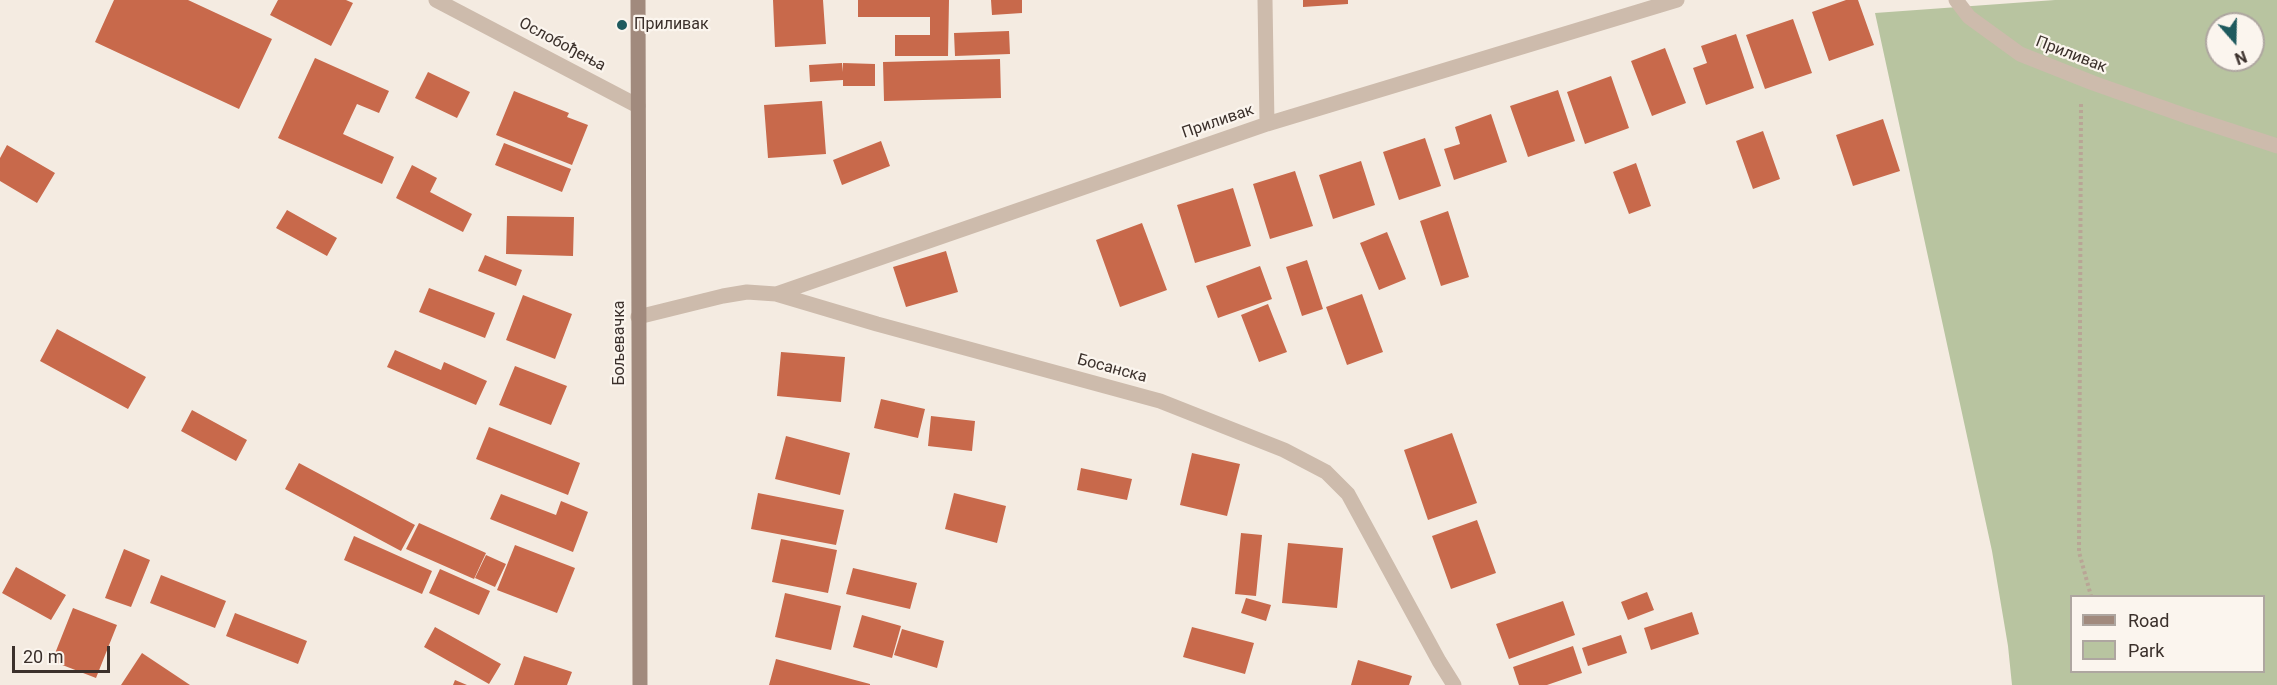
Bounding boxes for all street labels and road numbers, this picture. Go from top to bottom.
street label: Ослобођења [515,14,609,76]
street label: Приливак [2033,33,2109,77]
street label: Приливак [1180,101,1256,143]
street label: Бољевачка [610,300,630,386]
street label: Босанска [1075,351,1149,387]

